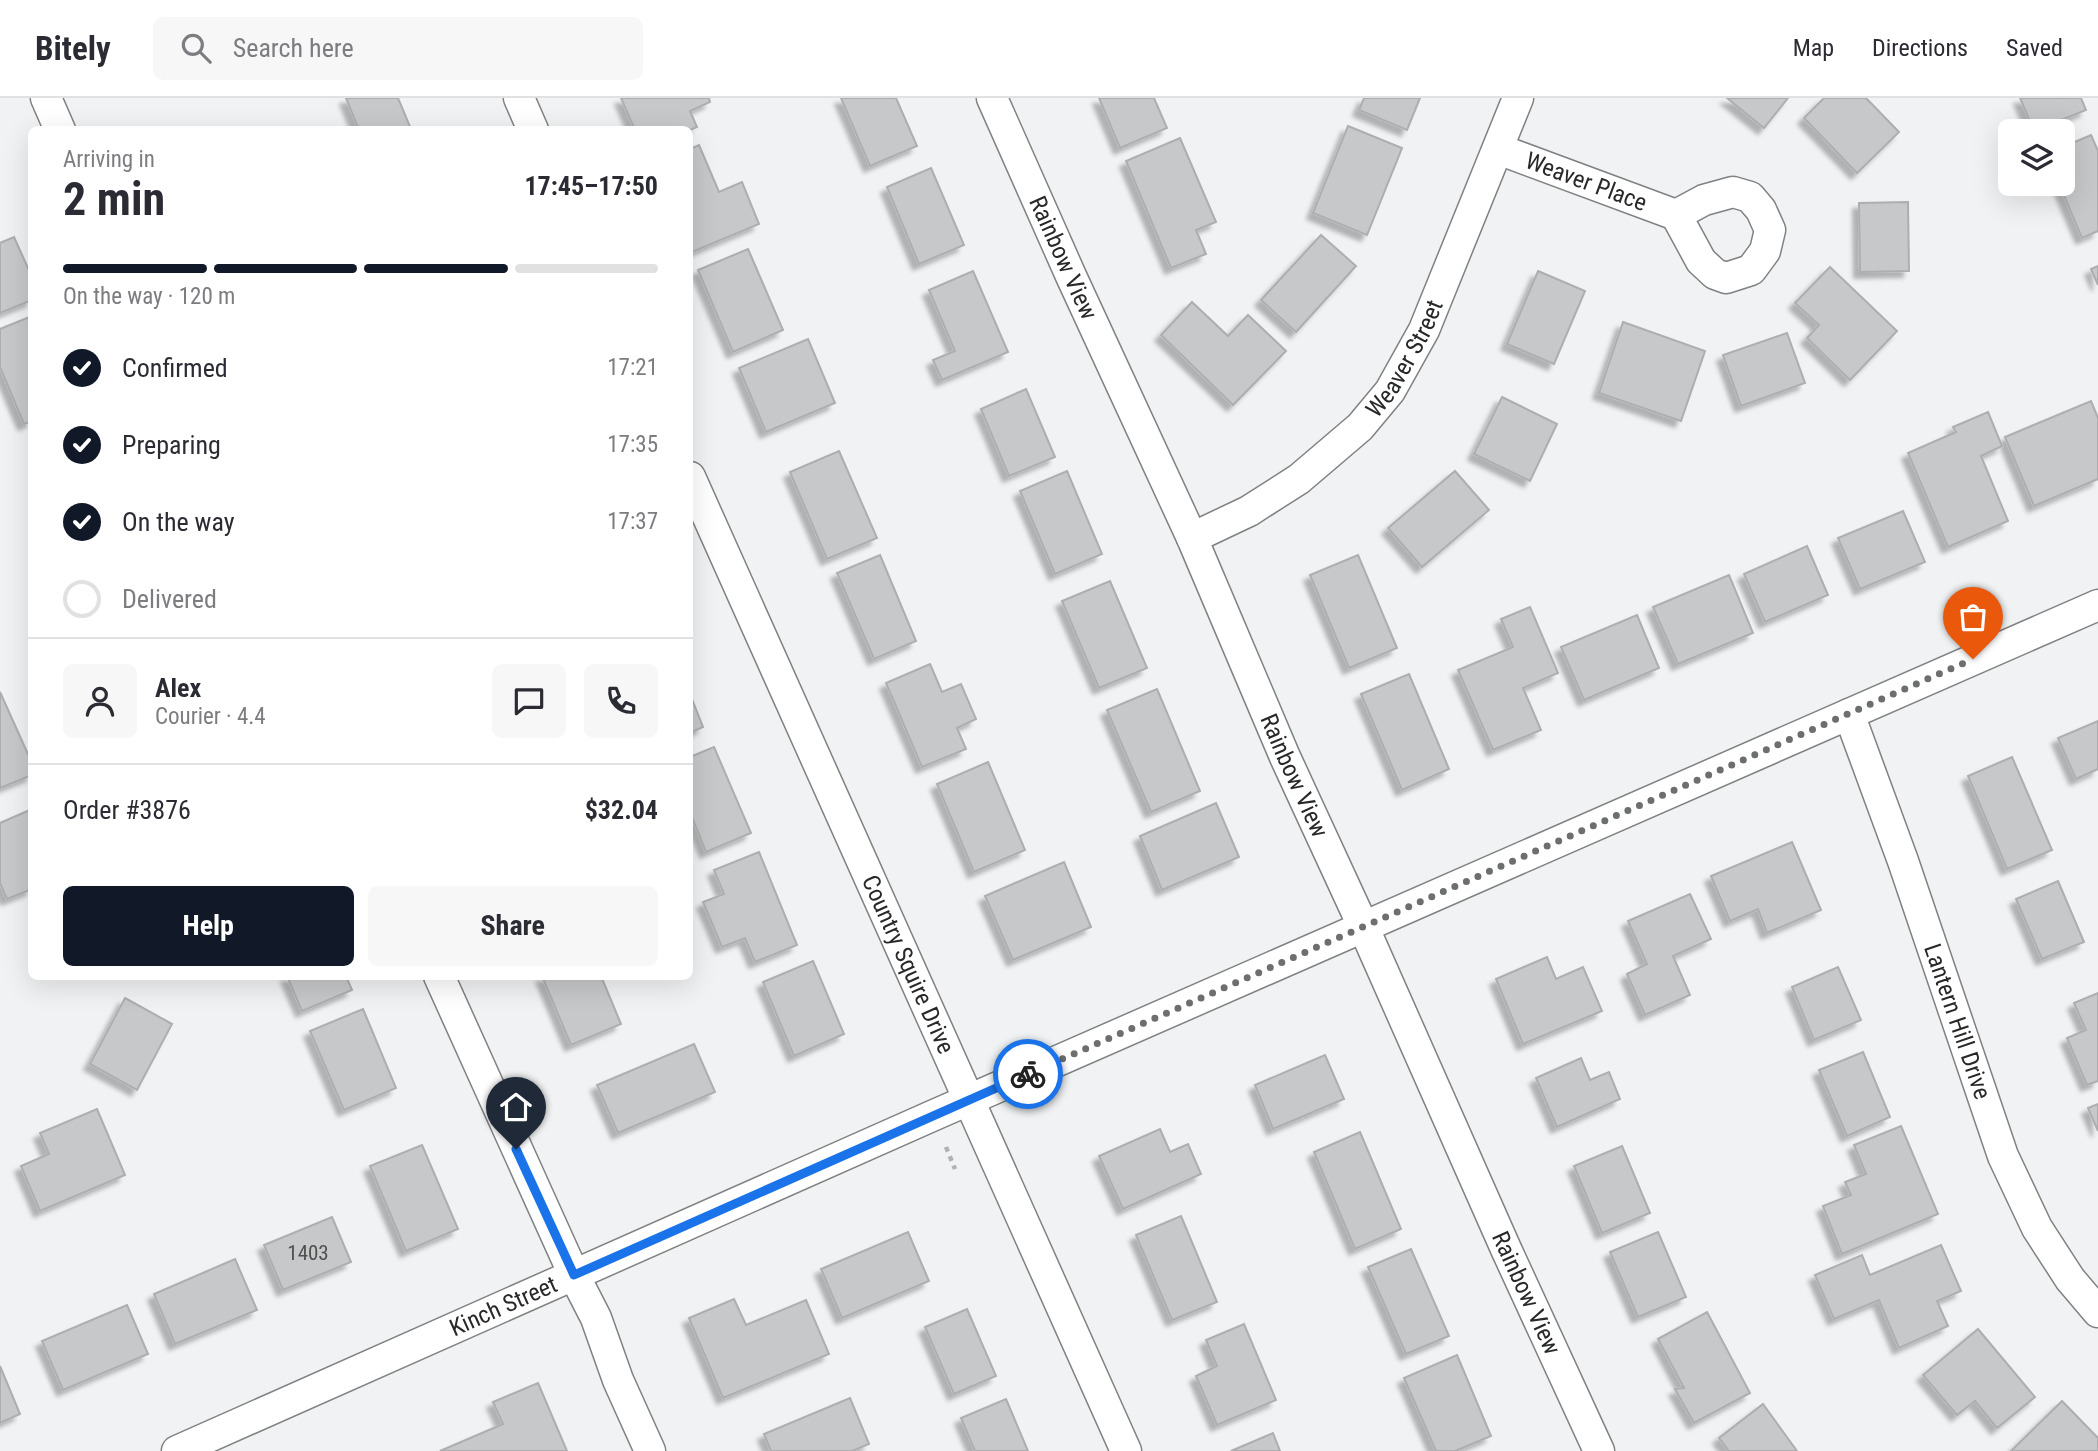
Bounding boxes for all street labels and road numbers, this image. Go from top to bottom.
street label: Weaver Place [1522,146,1651,217]
street label: Rainbow View [1023,192,1103,324]
street label: Weaver Street [1360,296,1449,423]
street label: Rainbow View [1254,710,1334,842]
street label: Country Squire Drive [856,871,960,1058]
street label: Lantern Hill Drive [1918,940,1997,1103]
street label: Rainbow View [1486,1227,1567,1359]
street label: Kinch Street [445,1270,561,1342]

